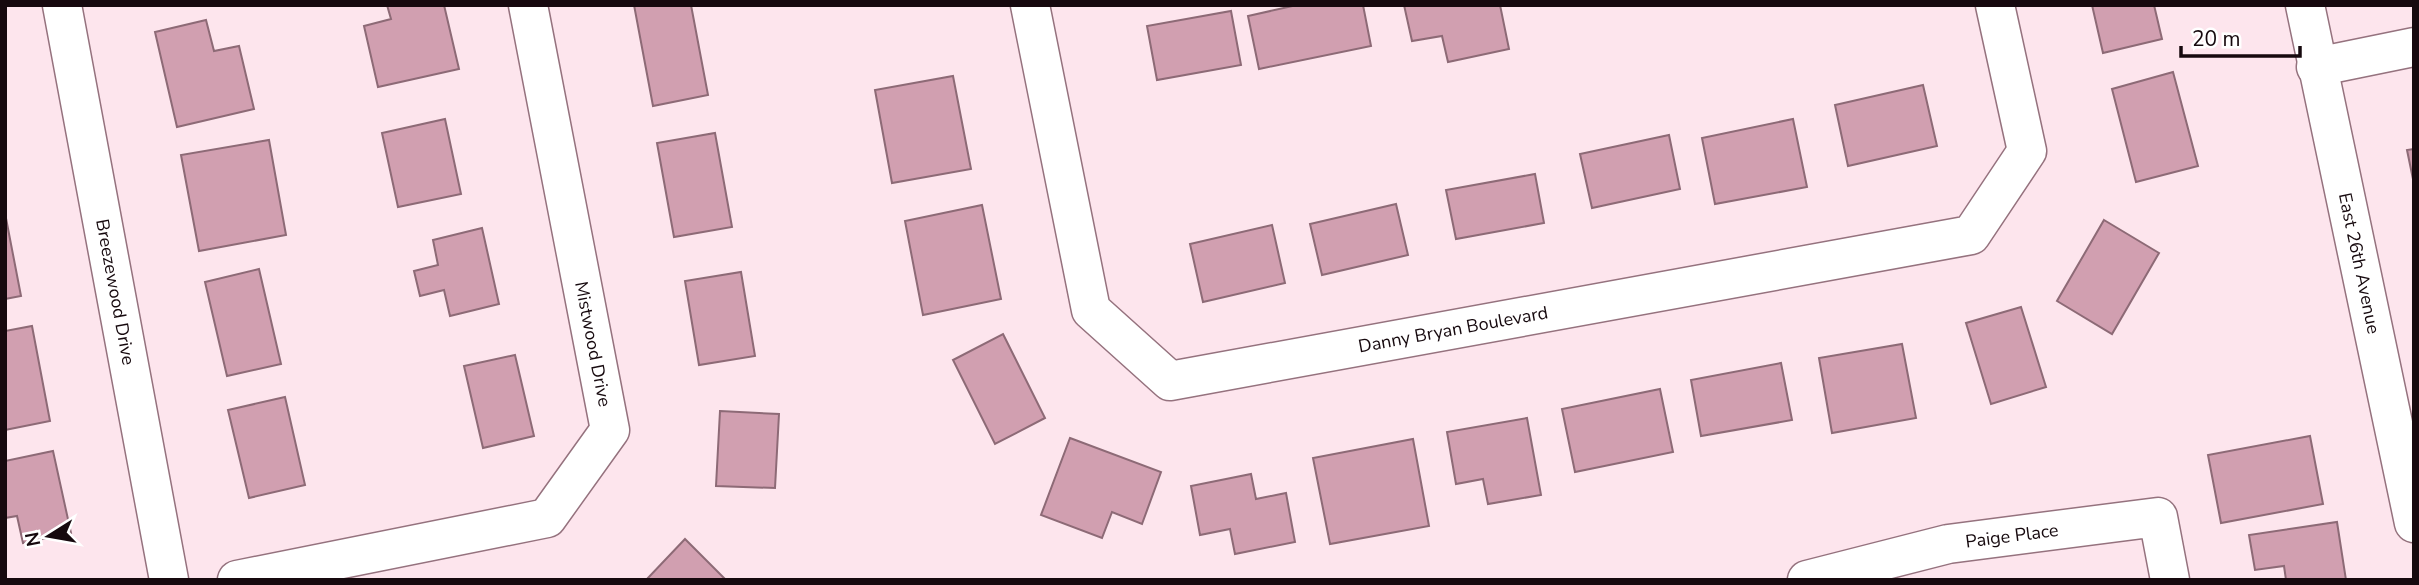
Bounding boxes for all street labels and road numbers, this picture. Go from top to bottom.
street label: East 26th Avenue [2333,191,2386,336]
street label: Breezewood Drive [90,217,141,367]
street label: Mistwood Drive [569,279,617,409]
street label: Danny Bryan Boulevard [1356,300,1550,358]
street label: Paige Place [1964,518,2060,554]

